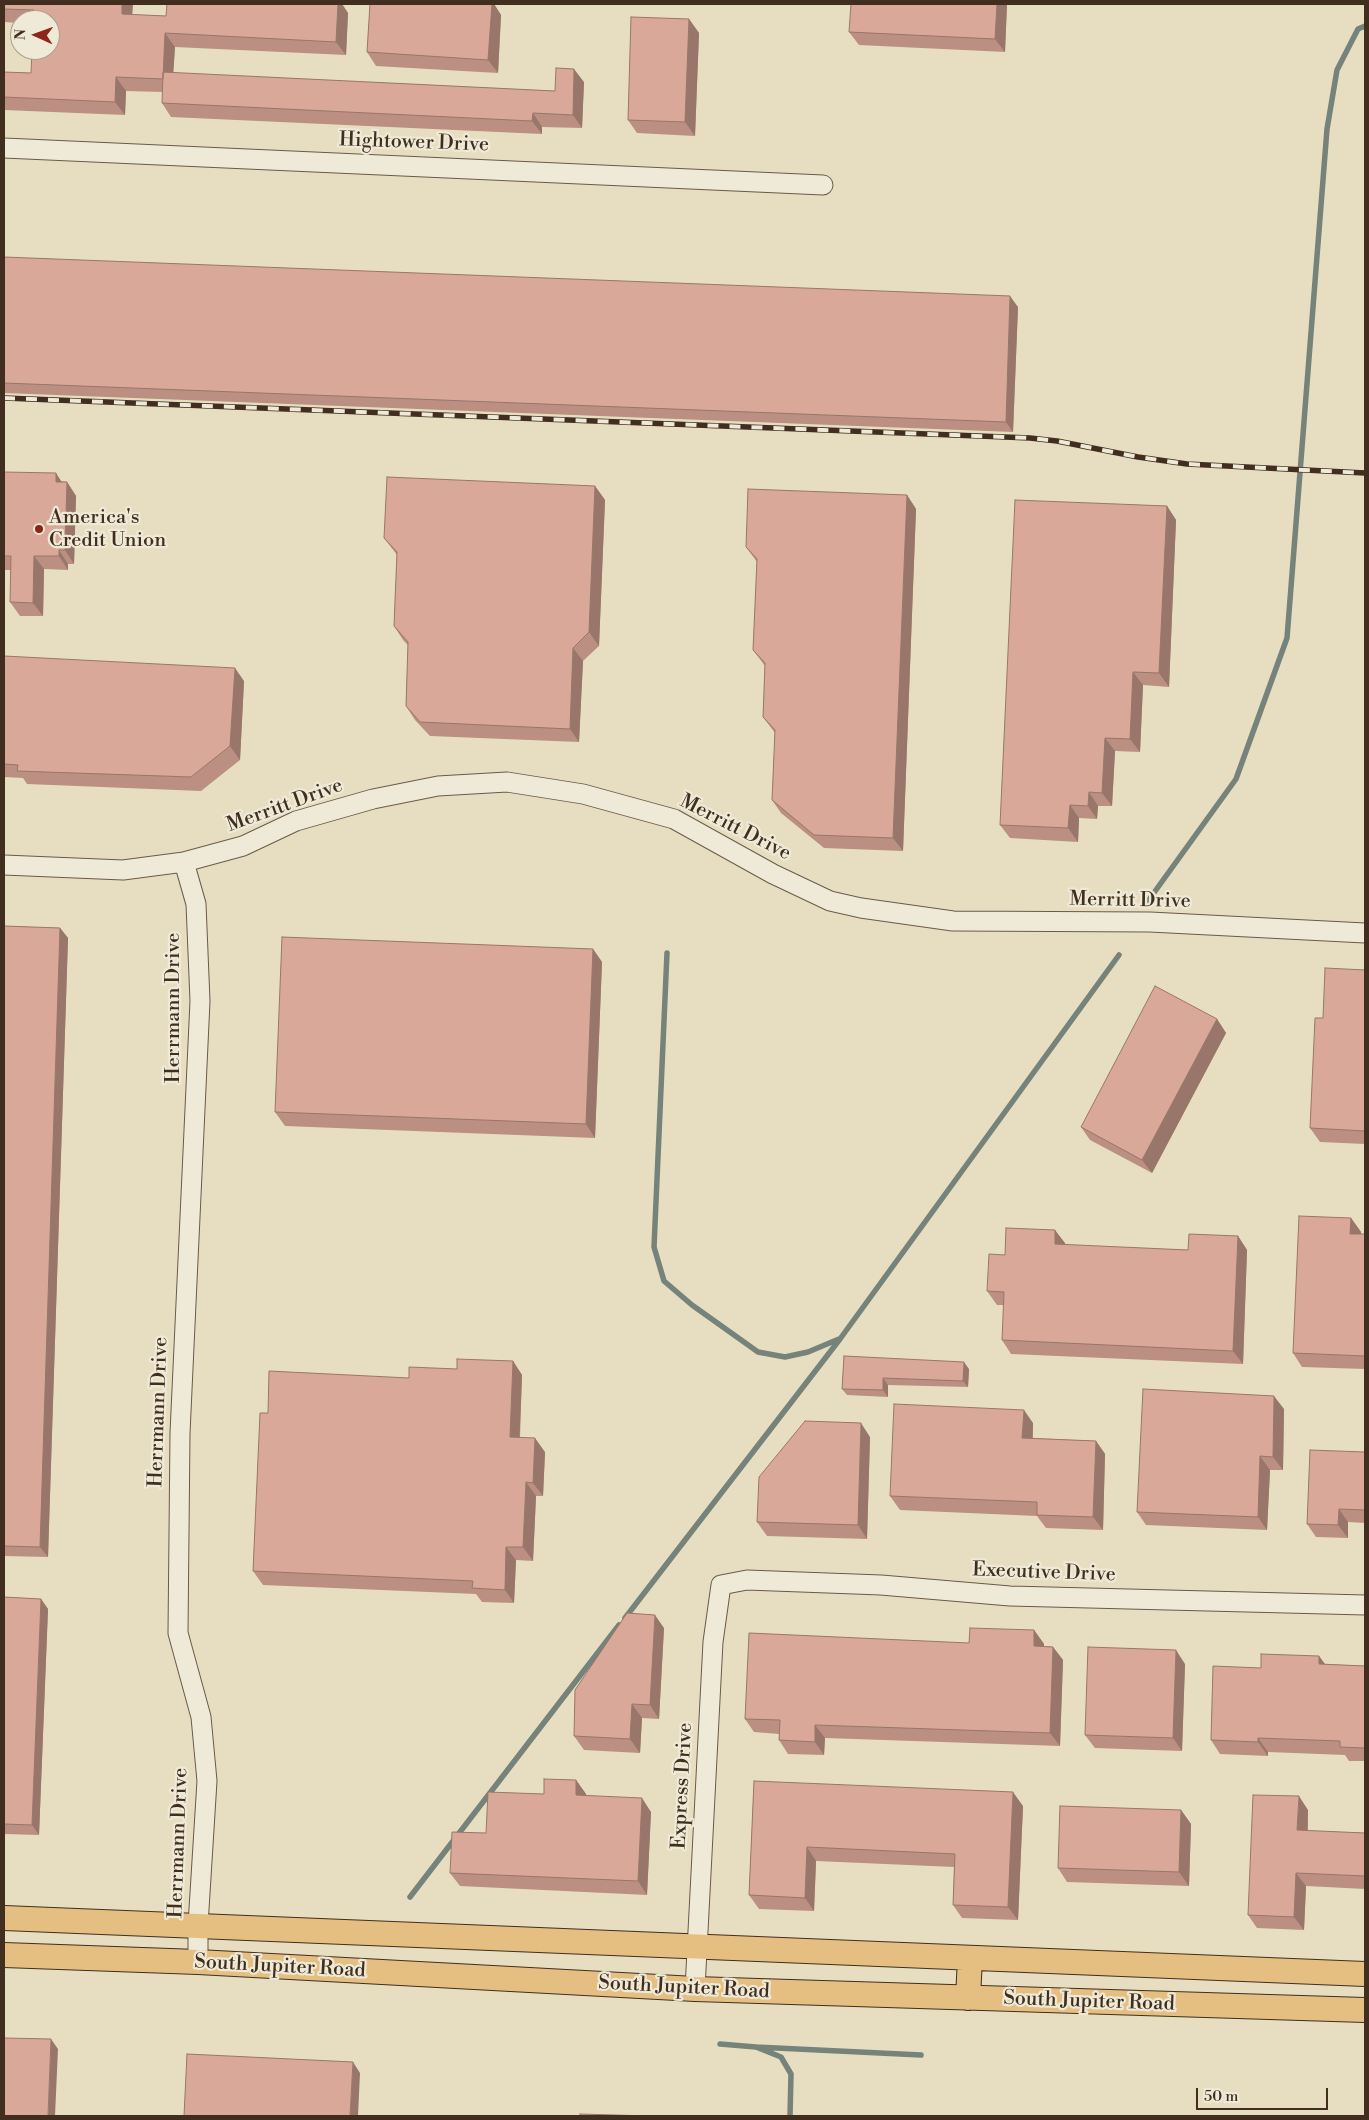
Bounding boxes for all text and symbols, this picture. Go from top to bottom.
north arrow [10,10,60,60]
text: N [12,29,30,40]
street label: Hightower Drive [339,128,489,158]
place label: America's Credit Union [49,506,166,553]
marker: America's Credit Union [33,523,45,535]
street label: Merritt Drive [224,774,346,838]
street label: Merritt Drive [675,790,795,866]
street label: Merritt Drive [1069,888,1191,914]
street label: Herrmann Drive [162,933,186,1083]
street label: Herrmann Drive [144,1336,174,1488]
street label: Executive Drive [972,1559,1116,1587]
street label: Express Drive [668,1722,698,1850]
street label: Herrmann Drive [164,1767,194,1919]
street label: South Jupiter Road [194,1951,366,1983]
street label: South Jupiter Road [598,1972,770,2004]
street label: South Jupiter Road [1003,1987,1175,2017]
scale bar [1199,2078,1332,2110]
text: 50 m [1204,2087,1238,2106]

